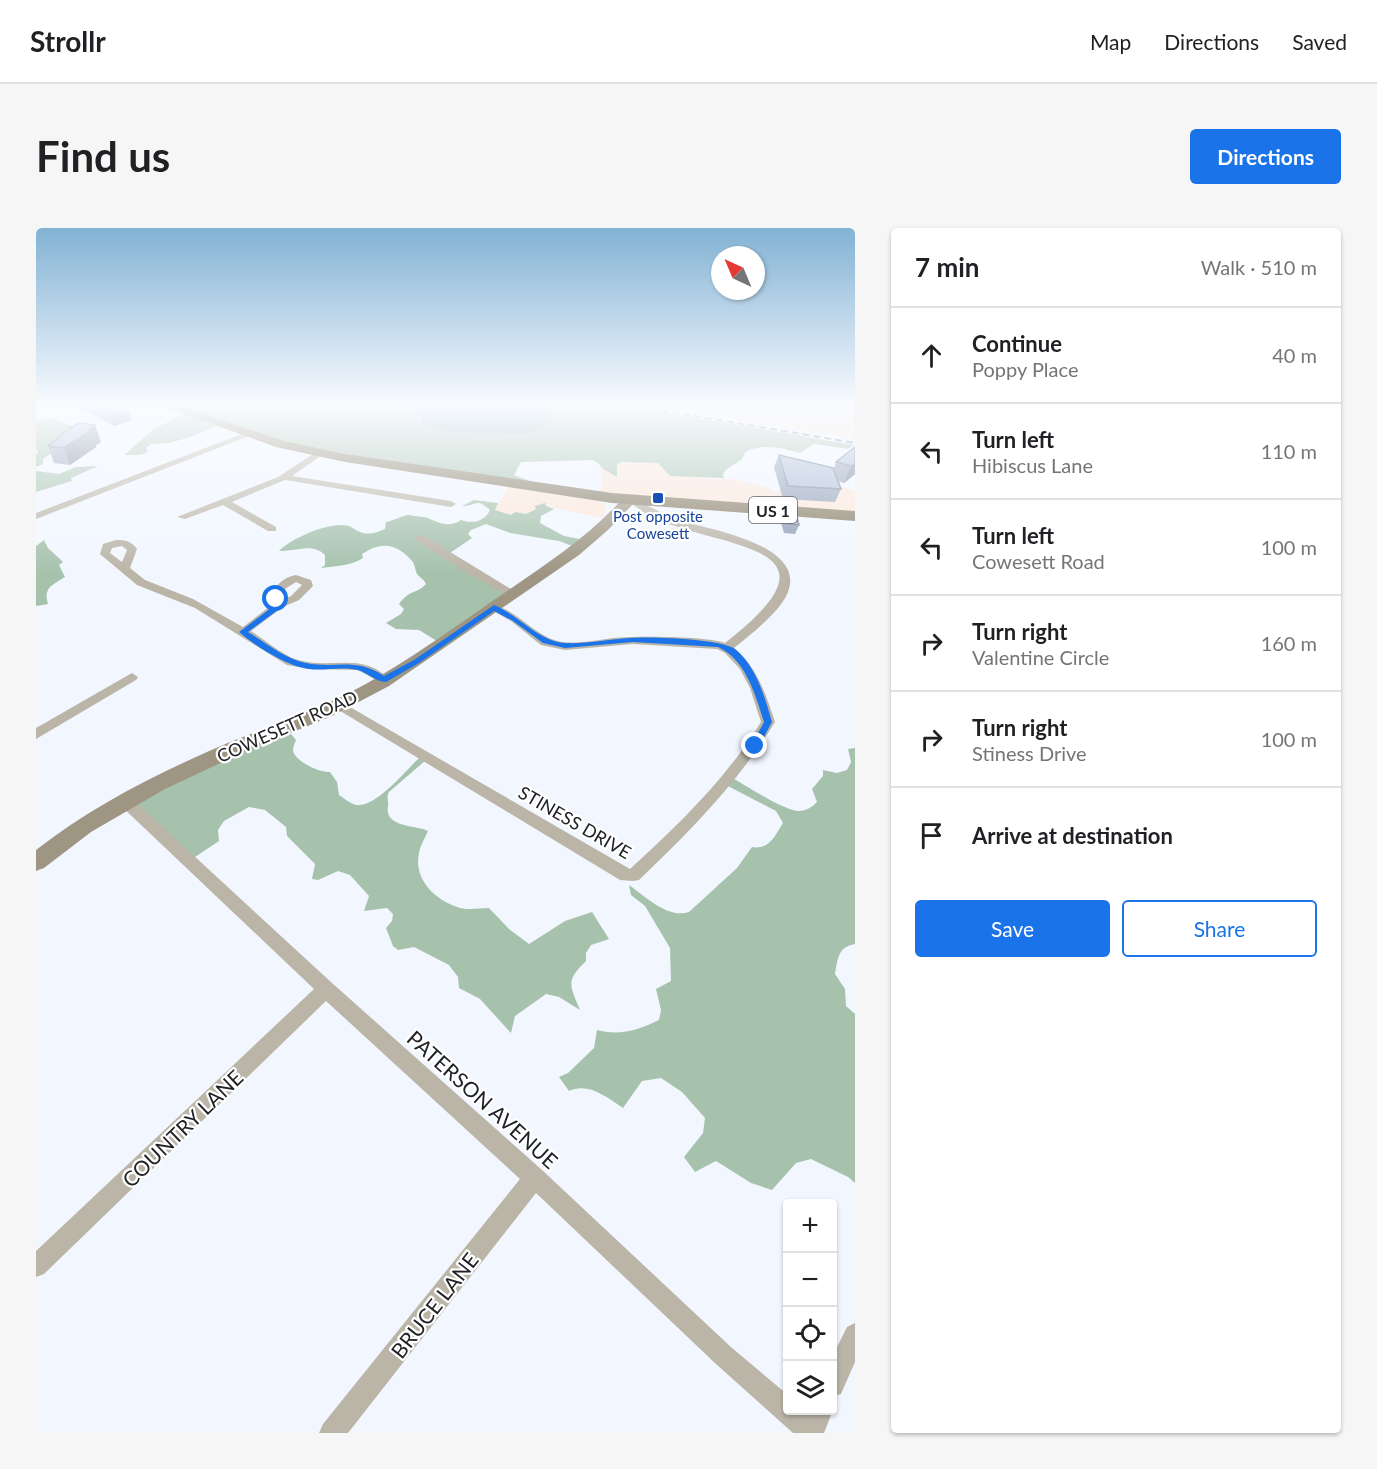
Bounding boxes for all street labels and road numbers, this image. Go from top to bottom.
road number: US 1 [749,497,797,523]
street label: COWESETT ROAD [213,685,361,767]
street label: STINESS DRIVE [515,781,635,863]
street label: PATERSON AVENUE [403,1025,563,1173]
street label: COUNTRY LANE [117,1064,247,1192]
street label: BRUCE LANE [385,1247,483,1363]

